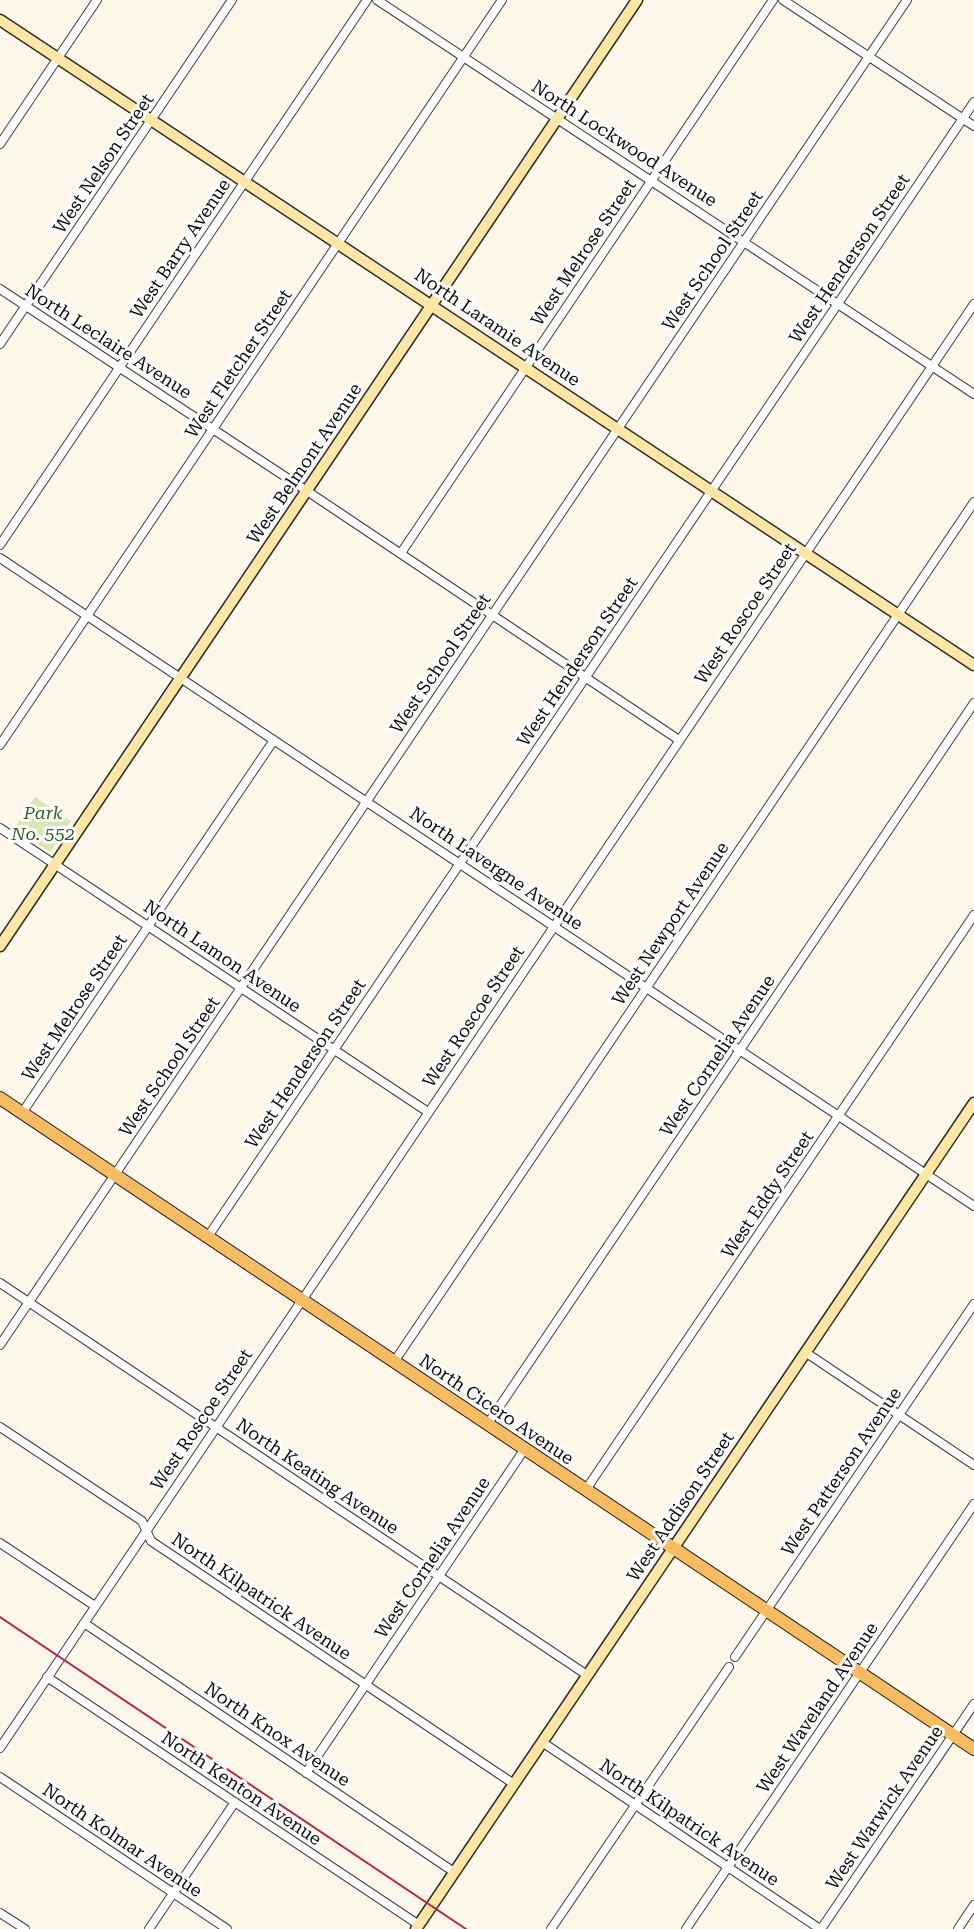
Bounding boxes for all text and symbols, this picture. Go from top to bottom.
street label: North Lockwood Avenue [527,76,721,212]
street label: West Nelson Street [49,90,159,238]
street label: West Henderson Street [785,170,915,348]
street label: West Barry Avenue [126,175,236,323]
street label: West Melrose Street [527,176,641,330]
street label: West School Street [658,187,768,335]
street label: North Laramie Avenue [410,265,584,391]
street label: North Leclaire Avenue [21,280,195,404]
street label: West Fletcher Street [181,285,297,443]
street label: West Belmont Avenue [243,379,367,549]
street label: West Roscoe Street [691,539,801,689]
street label: West Henderson Street [513,573,643,751]
street label: West School Street [386,590,496,738]
park label: Park No. 552 [11,803,75,846]
street label: North Lavergne Avenue [405,803,587,935]
street label: West Newport Avenue [608,838,734,1010]
street label: North Lamon Avenue [139,896,305,1018]
street label: West Melrose Street [18,931,132,1085]
street label: West Roscoe Street [419,942,529,1092]
street label: West Cornelia Avenue [656,971,780,1141]
street label: West Henderson Street [241,975,371,1153]
street label: West School Street [115,993,225,1141]
street label: West Eddy Street [717,1127,819,1263]
street label: West Roscoe Street [147,1345,257,1495]
street label: North Cicero Avenue [415,1350,577,1470]
street label: West Patterson Avenue [777,1384,907,1560]
street label: North Keating Avenue [232,1415,402,1539]
street label: West Addison Street [623,1428,739,1586]
street label: West Cornelia Avenue [371,1473,495,1643]
street label: North Kilpatrick Avenue [167,1529,355,1665]
street label: West Waveland Avenue [753,1618,883,1798]
street label: North Knox Avenue [200,1678,354,1792]
street label: West Warwick Avenue [822,1722,948,1894]
street label: North Kenton Avenue [157,1727,325,1851]
street label: North Kilpatrick Avenue [595,1755,783,1891]
street label: North Kolmar Avenue [38,1780,206,1902]

